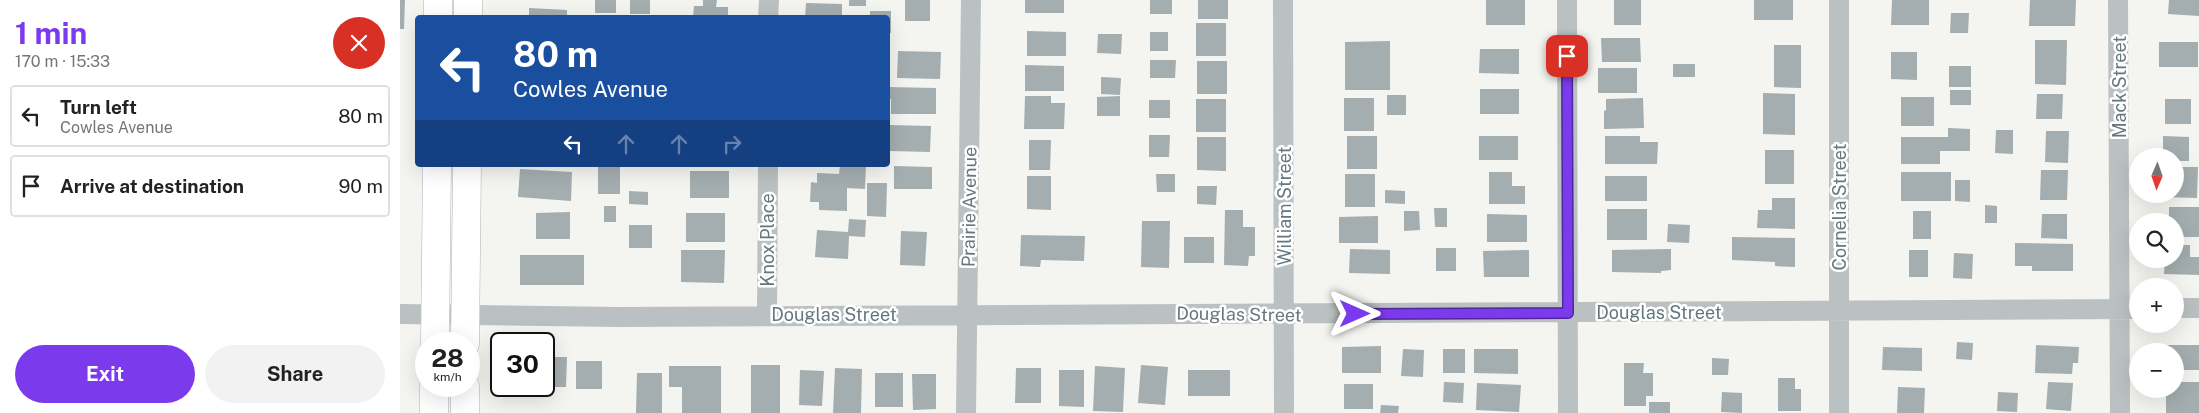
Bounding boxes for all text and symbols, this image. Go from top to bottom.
text: 1 min [15,15,87,51]
button: close [333,17,385,69]
text: 80 m [513,34,598,75]
icon: left [430,35,495,100]
pin [1546,35,1588,77]
street label: Mack Street [2109,36,2130,138]
icon: arrive [1553,42,1581,70]
text: 170 m · 15:33 [15,52,110,71]
text: Cowles Avenue [513,76,668,102]
text: Turn left [60,96,137,118]
icon: left [17,102,45,130]
text: 80 m [338,105,383,127]
text: Cowles Avenue [60,118,173,137]
icon: left [559,130,587,158]
icon: ahead [612,130,640,158]
icon: ahead [665,130,693,158]
icon: right [718,130,746,158]
street label: Cornelia Street [1829,144,1850,270]
street label: William Street [1274,146,1295,266]
street label: Prairie Avenue [957,147,981,267]
north arrow [2129,148,2184,202]
map controls [2129,148,2184,398]
icon: arrive [17,172,45,200]
text: Arrive at destination [60,175,244,197]
text: 90 m [339,175,383,197]
street label: Knox Place [757,193,778,287]
button: search [2129,213,2184,268]
button: + [2129,278,2184,333]
position arrow [1328,287,1380,339]
street label: Douglas Street [1176,302,1302,326]
street label: Douglas Street [1596,302,1722,323]
street label: Douglas Street [771,304,897,325]
speed limit sign: 30 [490,332,555,397]
text: 28 [431,343,464,373]
button: − [2129,343,2184,398]
button: Exit [15,345,195,403]
button: Share [205,345,385,403]
text: km/h [433,370,462,384]

